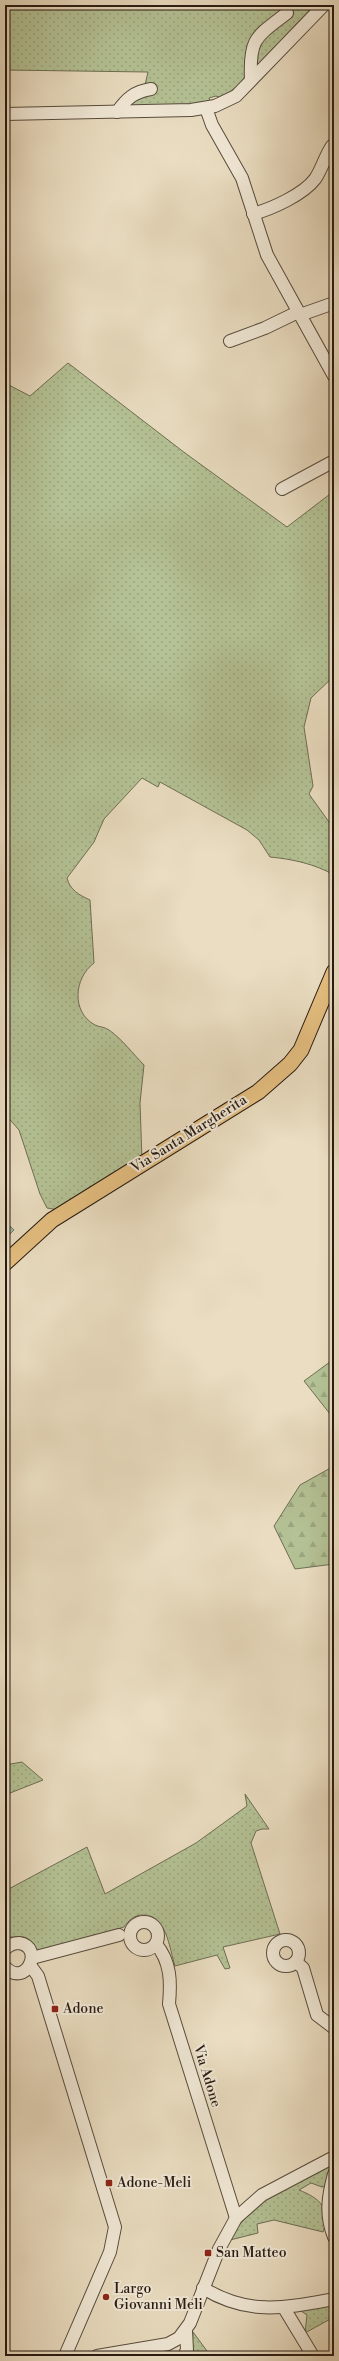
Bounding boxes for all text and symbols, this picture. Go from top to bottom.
street label: Via Santa Margherita [127,1091,251,1178]
place label: Adone [62,2000,104,2018]
marker: Adone [50,2004,60,2014]
street label: Via Adone [189,2042,225,2109]
place label: Adone-Meli [116,2174,192,2192]
marker: Adone-Meli [104,2178,114,2188]
place label: San Matteo [216,2244,287,2262]
marker: San Matteo [203,2248,213,2258]
place label: Largo Giovanni Meli [114,2280,203,2314]
marker: Largo Giovanni Meli [101,2292,111,2302]

